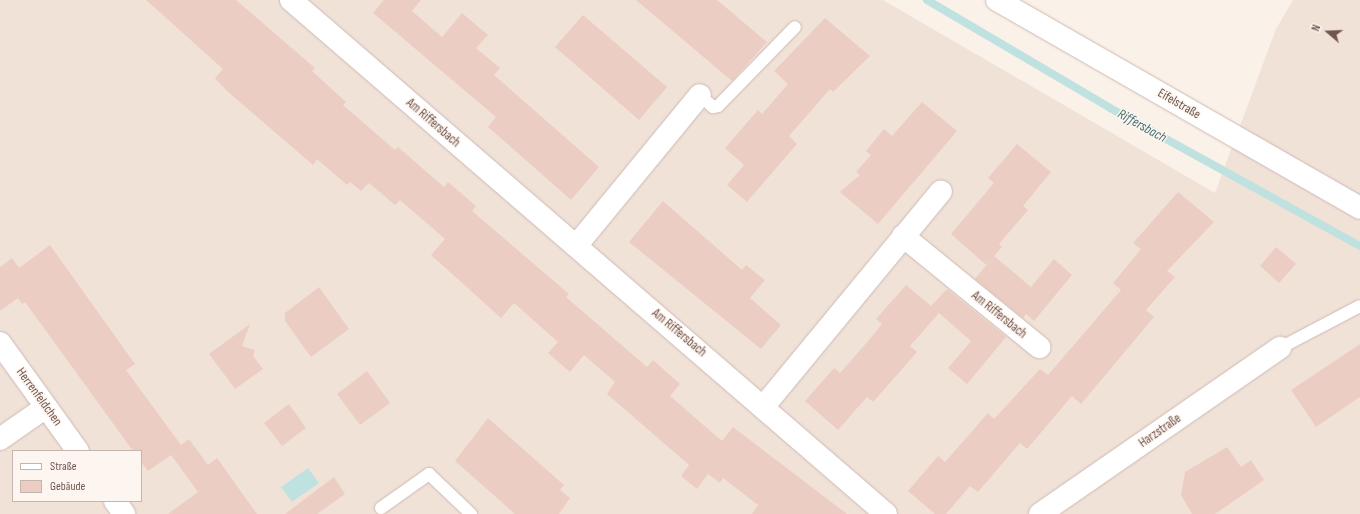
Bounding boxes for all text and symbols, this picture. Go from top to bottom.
north arrow [1308,12,1348,52]
text: N [1309,23,1323,33]
street label: Eifelstraße [1155,86,1203,122]
street label: Am Riffersbach [403,95,463,151]
water label: Riffersbach [1115,106,1169,146]
street label: Am Riffersbach [968,288,1030,342]
street label: Am Riffersbach [649,306,709,360]
street label: Herrenfeldchen [13,365,65,429]
street label: Harzstraße [1136,411,1184,451]
legend [12,450,142,502]
text: Straße [50,459,77,474]
text: Gebäude [50,479,85,494]

